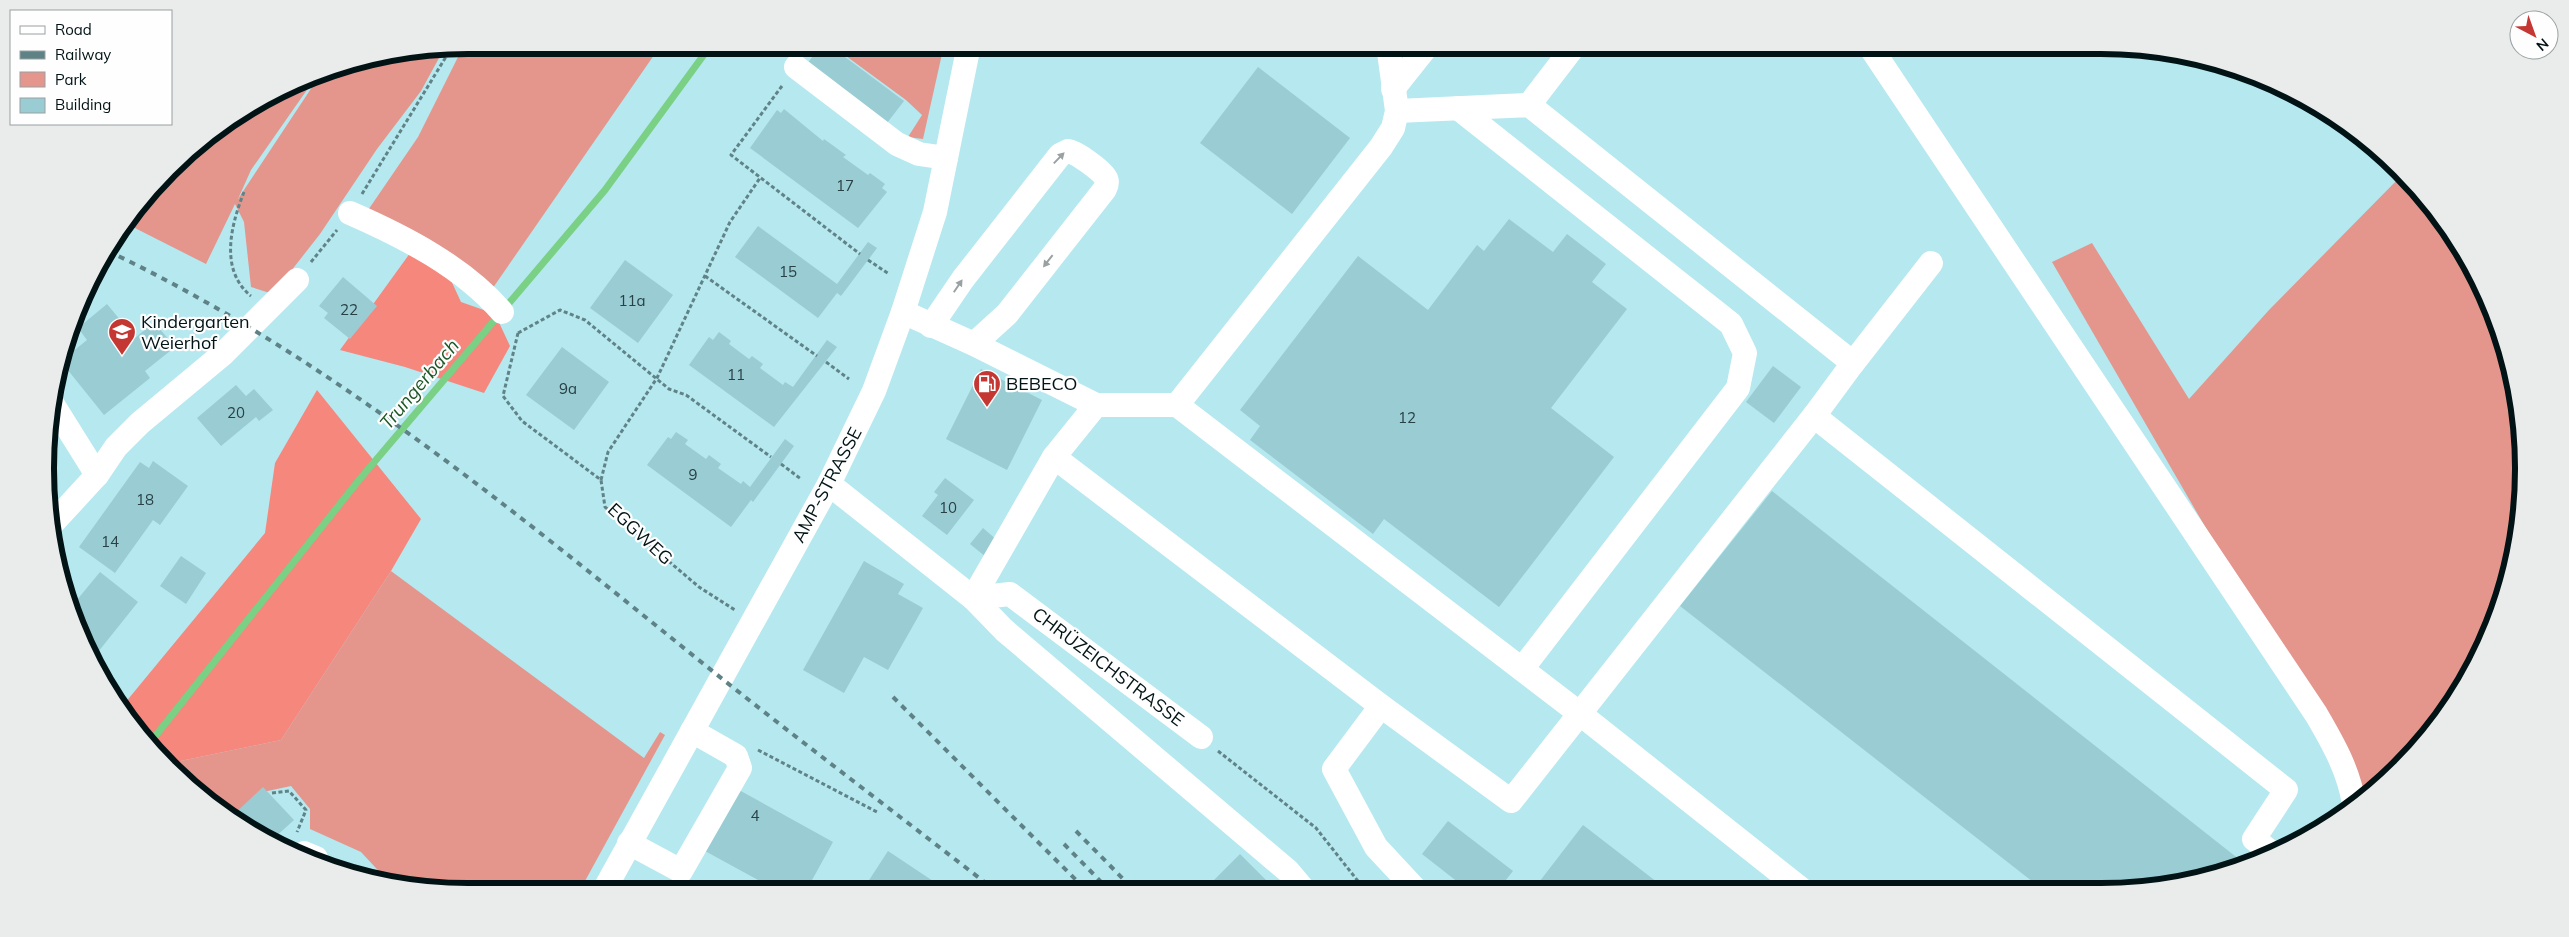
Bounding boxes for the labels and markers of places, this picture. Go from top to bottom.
place label: Kindergarten Weierhof [141,310,249,354]
school or university icon: Kindergarten Weierhof [107,317,137,356]
fuel station icon: BEBECO [972,369,1002,408]
place label: BEBECO [1006,372,1077,395]

